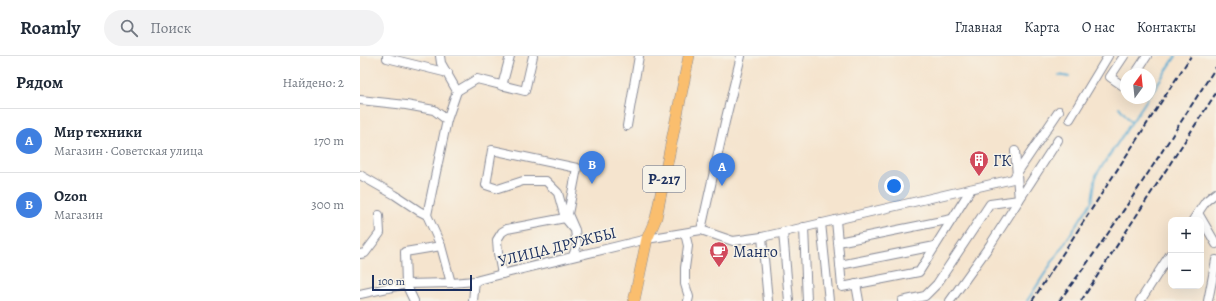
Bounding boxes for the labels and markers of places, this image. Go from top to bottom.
building icon: ГК [968,149,990,177]
place label: ГК [993,150,1012,172]
pin: B [579,151,605,184]
pin: A [709,153,735,186]
cafe icon: Манго [708,240,730,268]
place label: Манго [733,241,778,263]

